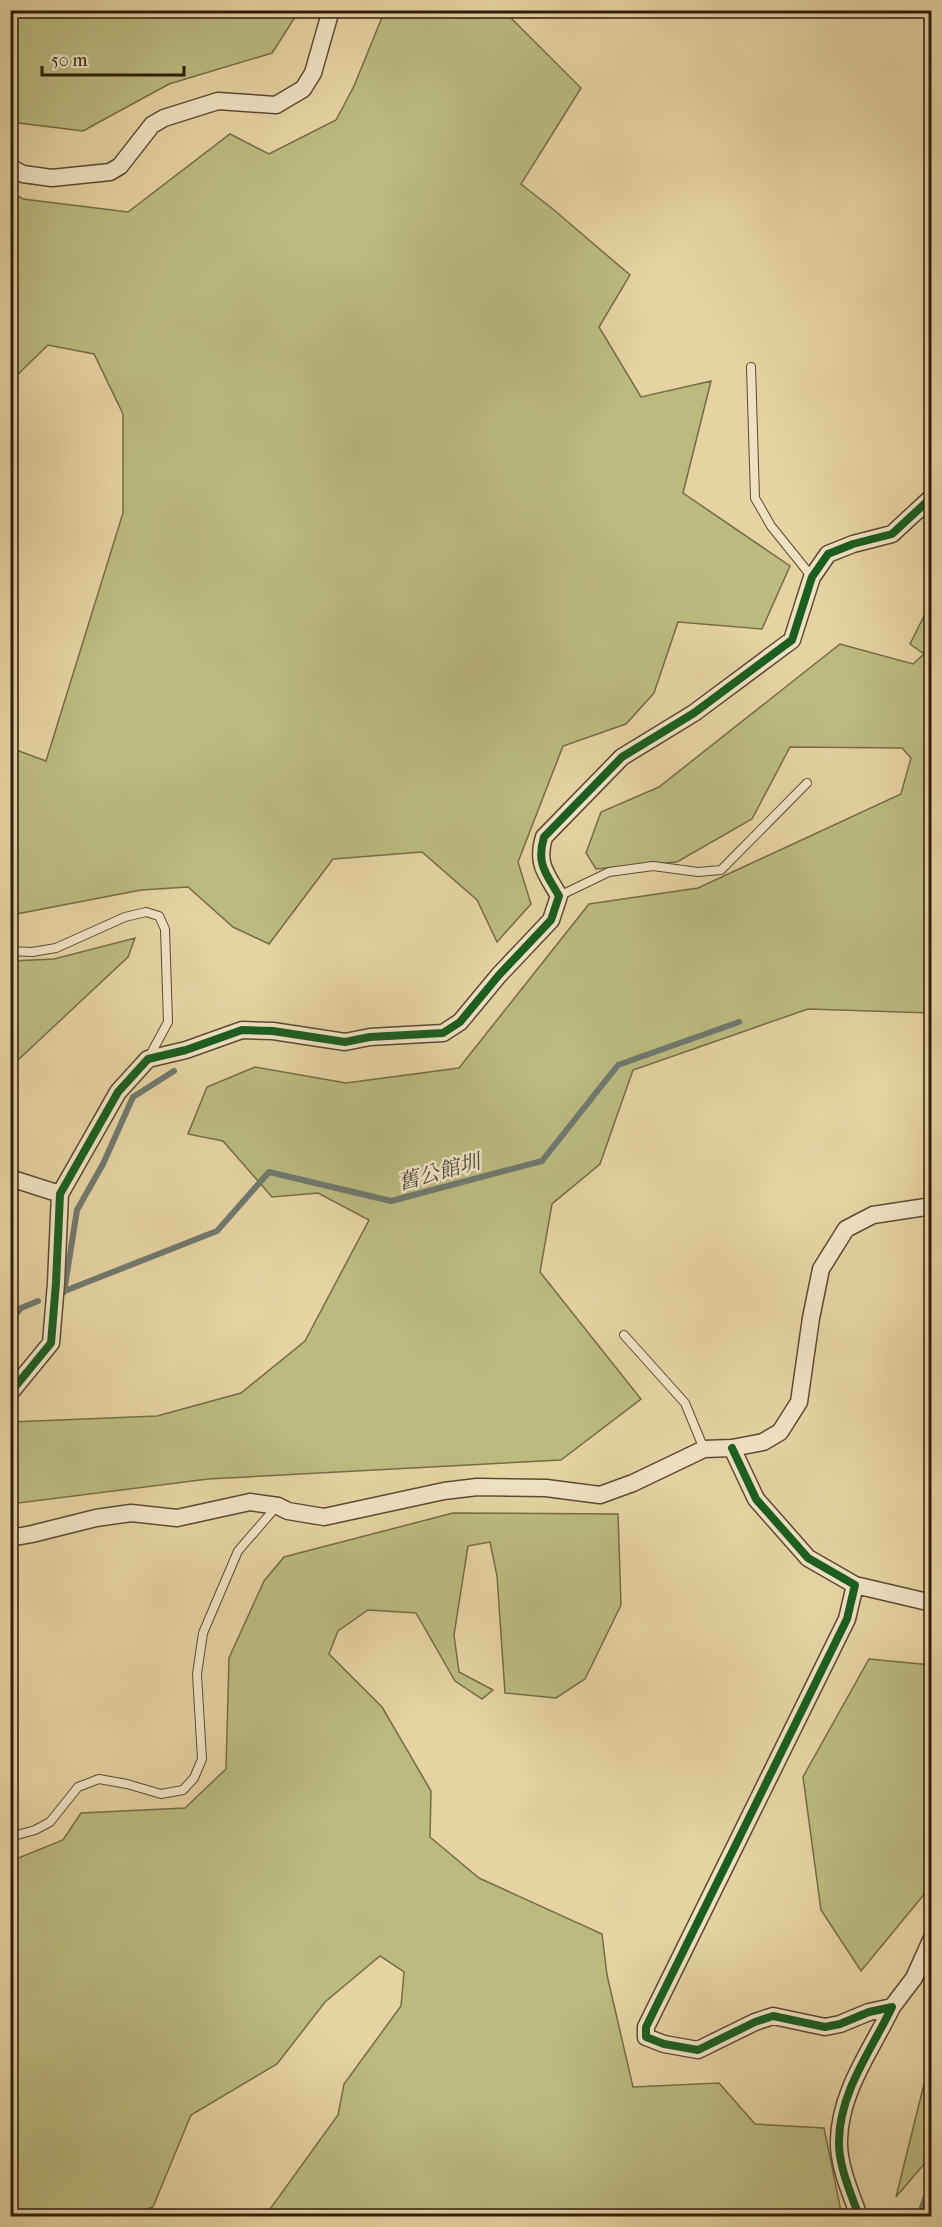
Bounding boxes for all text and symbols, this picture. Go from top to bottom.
scale bar [42,39,184,77]
text: 50 m [51,50,88,71]
water label: 舊公館圳 [395,1149,486,1194]

